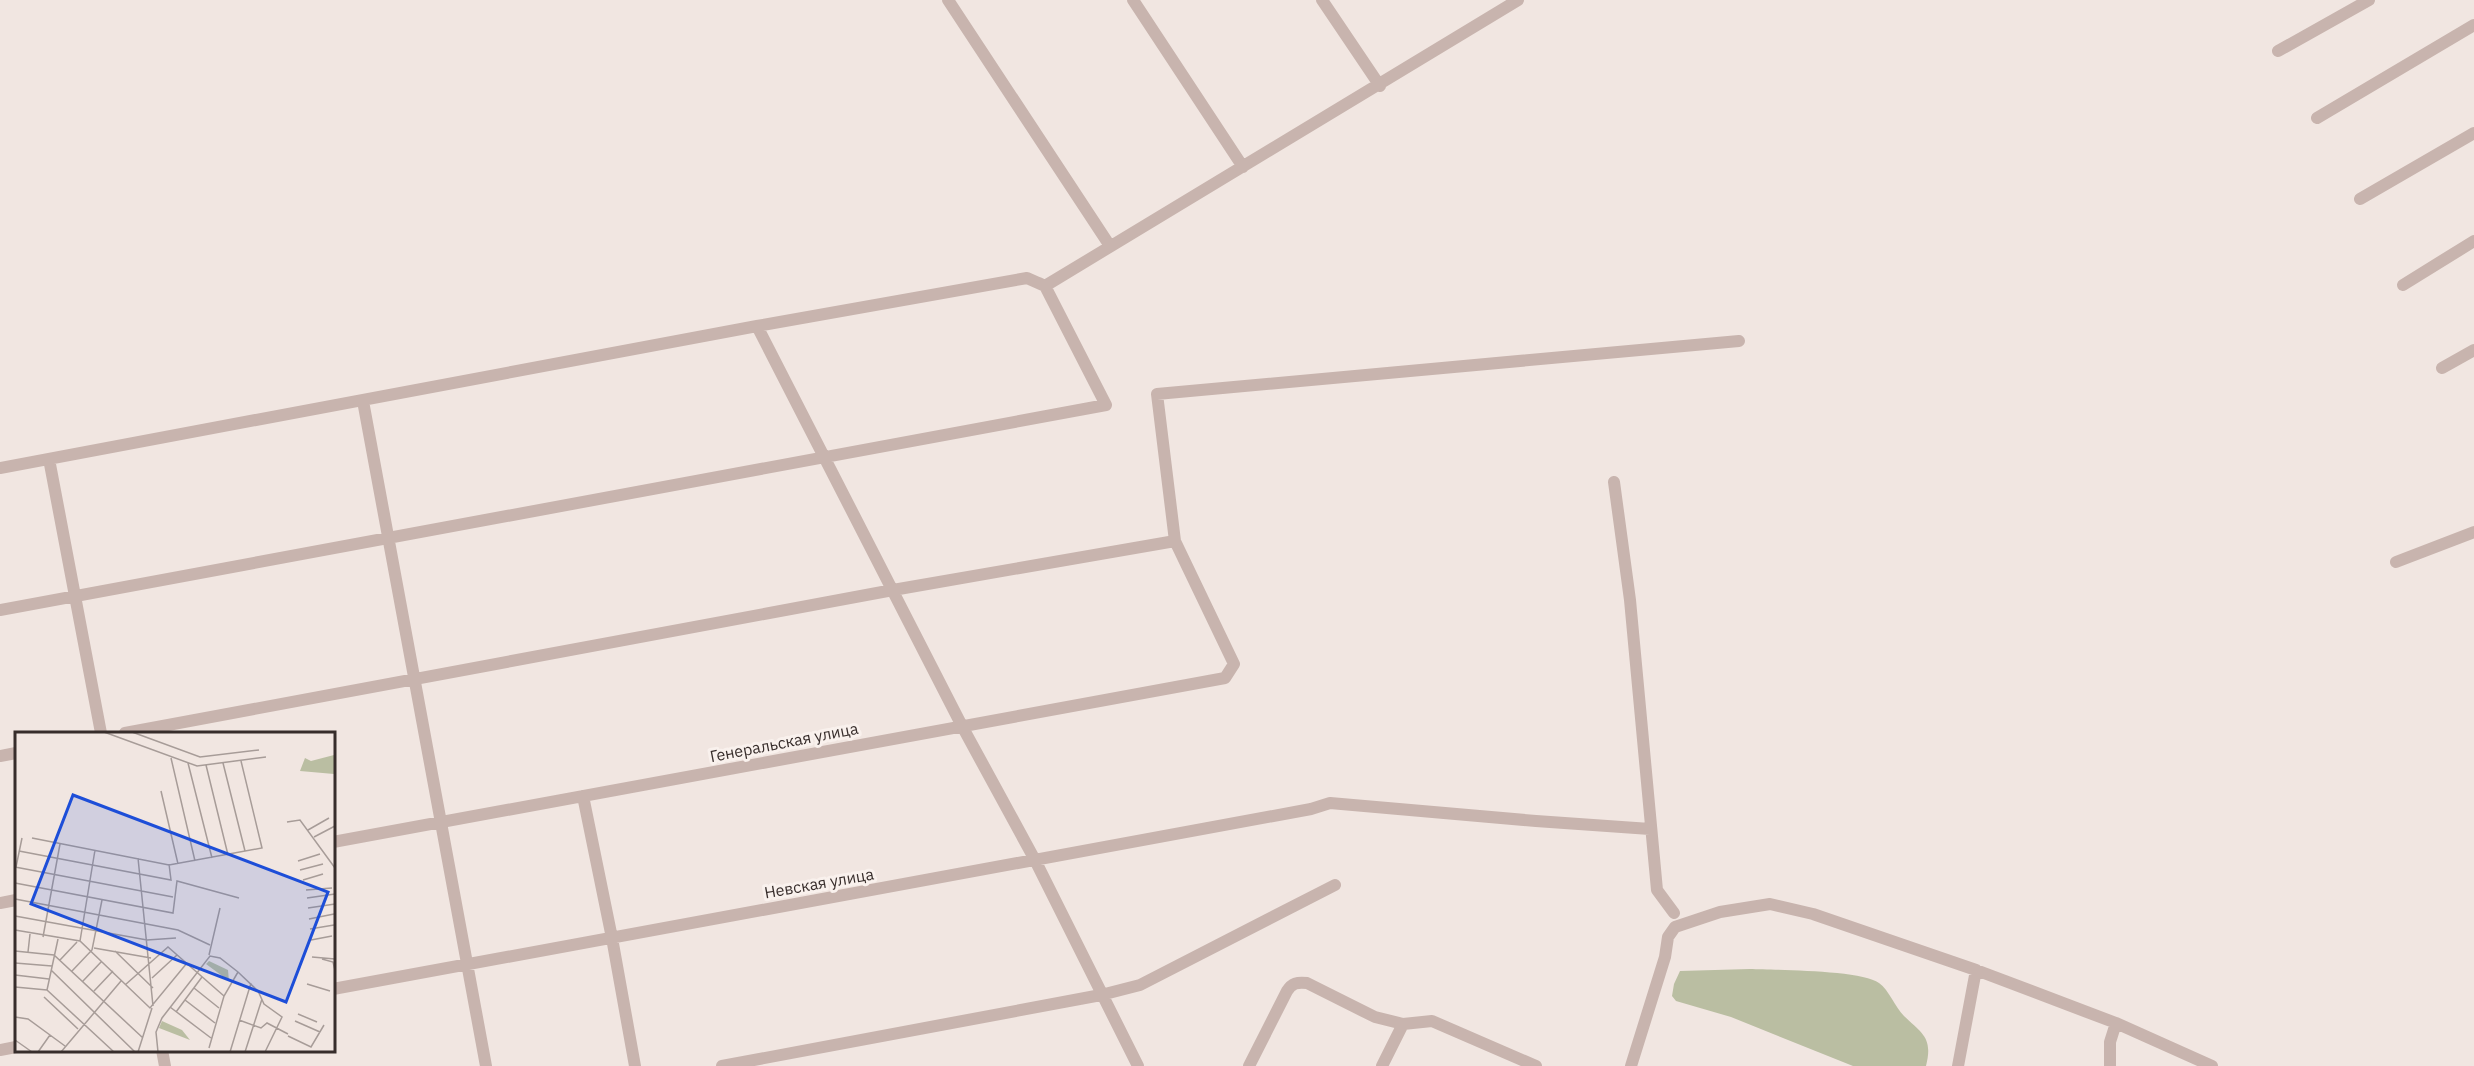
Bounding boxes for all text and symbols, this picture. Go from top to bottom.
street label: Генеральская улица [708,718,860,766]
inset map [15,732,334,1051]
street label: Невская улица [763,863,876,902]

